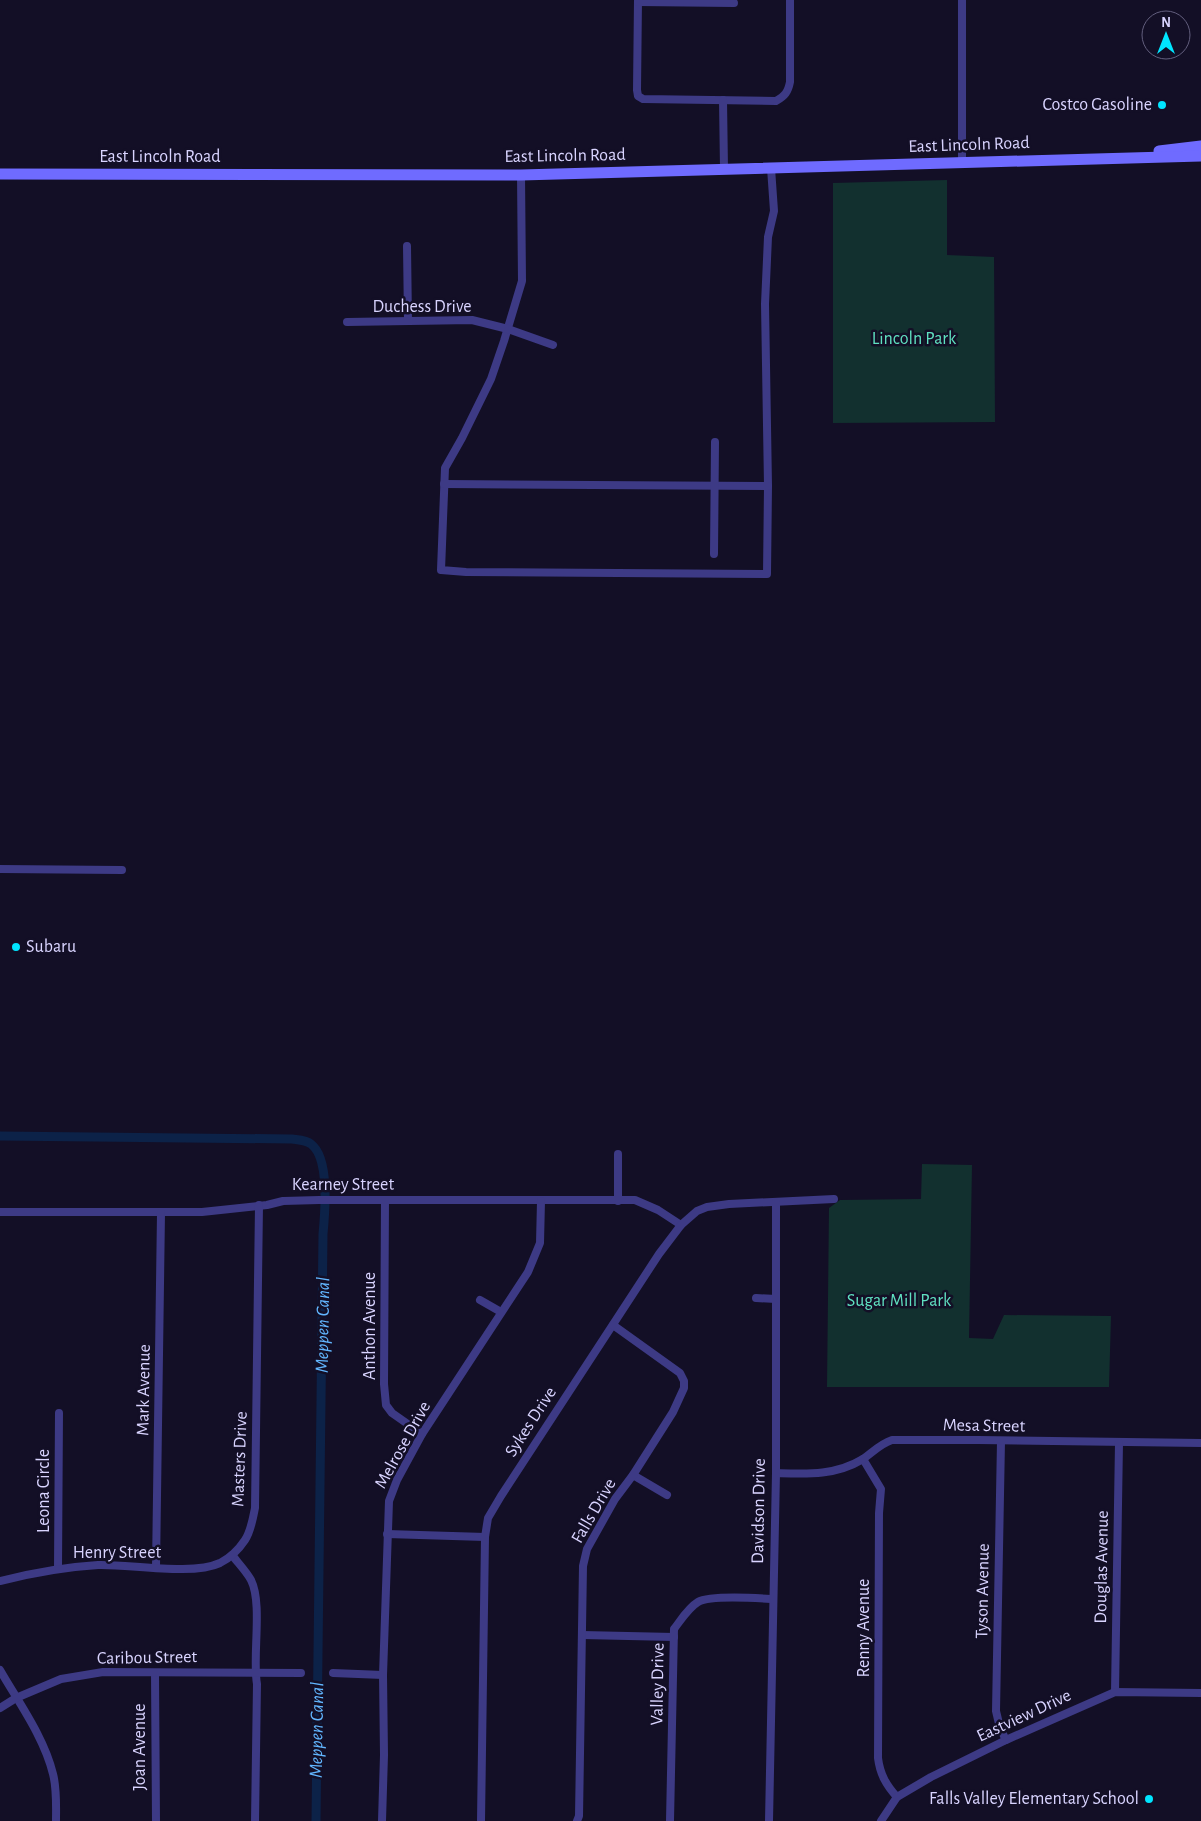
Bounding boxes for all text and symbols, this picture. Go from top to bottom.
north arrow [1141,10,1191,60]
text: N [1161,16,1171,30]
place label: Costco Gasoline [1042,96,1152,114]
marker: Costco Gasoline [1156,99,1168,111]
street label: East Lincoln Road [908,134,1030,156]
street label: East Lincoln Road [504,146,626,166]
street label: East Lincoln Road [99,148,221,166]
street label: Duchess Drive [372,298,472,316]
park label: Lincoln Park [872,330,957,348]
place label: Subaru [26,938,76,956]
marker: Subaru [10,941,22,953]
street label: Kearney Street [292,1176,394,1194]
street label: Anthon Avenue [361,1272,379,1380]
water label: Meppen Canal [313,1277,333,1373]
park label: Sugar Mill Park [847,1292,952,1310]
street label: Mark Avenue [134,1344,154,1436]
street label: Sykes Drive [502,1384,560,1460]
street label: Melrose Drive [372,1398,434,1492]
street label: Masters Drive [229,1411,251,1507]
street label: Mesa Street [943,1416,1026,1436]
street label: Leona Circle [35,1449,53,1533]
street label: Davidson Drive [749,1458,769,1564]
street label: Falls Drive [568,1476,620,1546]
street label: Douglas Avenue [1092,1510,1112,1624]
street label: Tyson Avenue [973,1543,993,1639]
street label: Henry Street [73,1544,161,1562]
street label: Renny Avenue [855,1579,873,1677]
street label: Valley Drive [648,1642,668,1726]
street label: Caribou Street [97,1648,198,1668]
water label: Meppen Canal [307,1682,327,1778]
street label: Eastview Drive [974,1686,1074,1746]
street label: Joan Avenue [131,1704,149,1790]
place label: Falls Valley Elementary School [929,1790,1139,1808]
marker: Falls Valley Elementary School [1143,1793,1155,1805]

